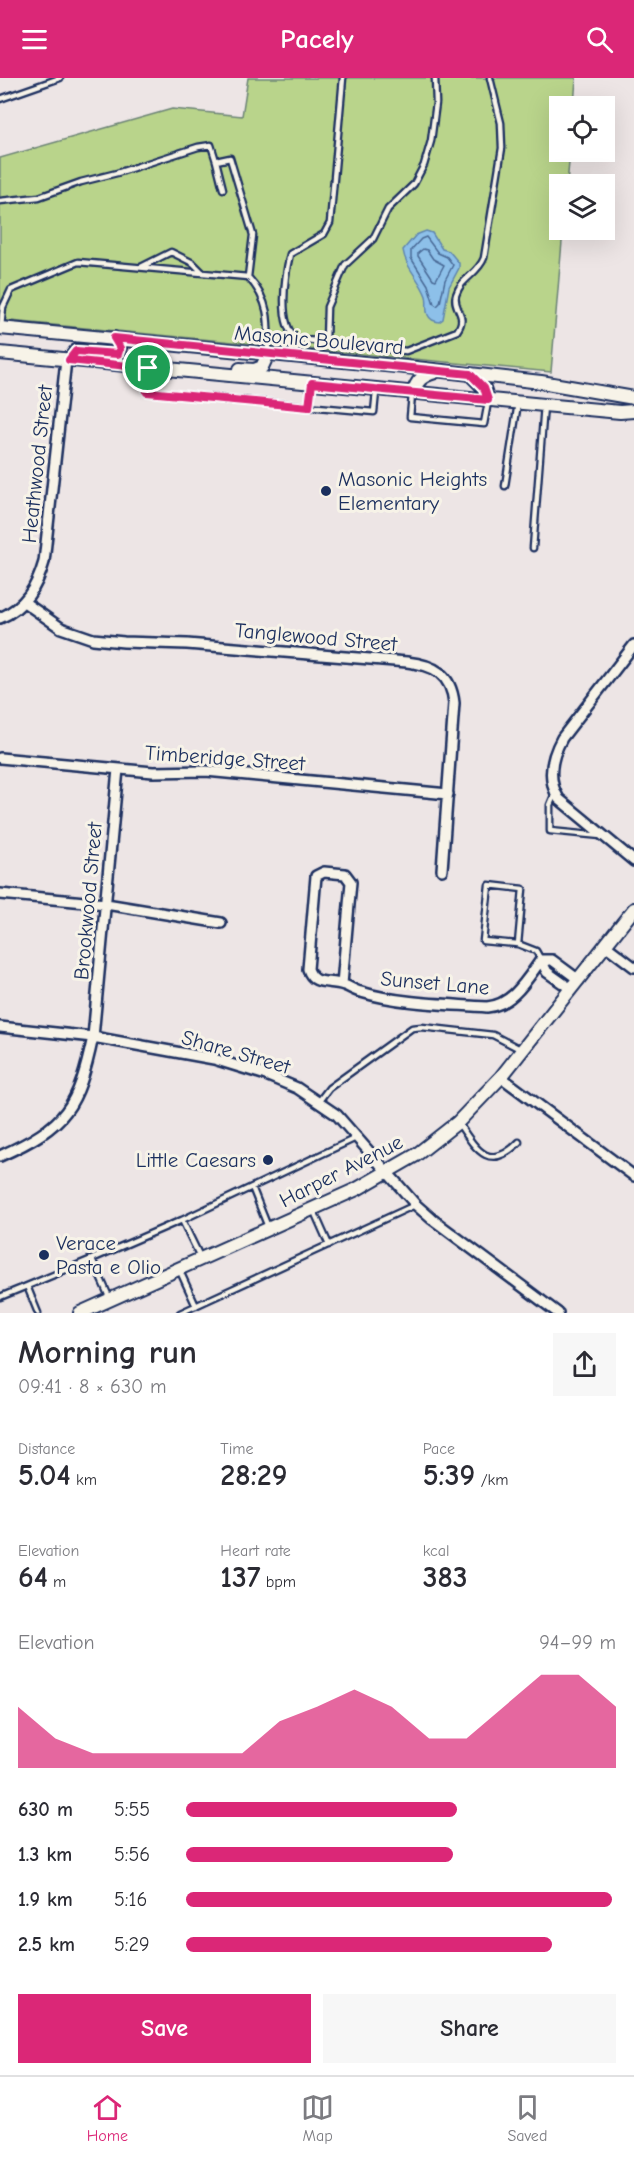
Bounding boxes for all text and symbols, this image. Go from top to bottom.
icon: menu [18,23,51,56]
icon: search [583,23,616,56]
text: Pacely [280,24,354,55]
map controls [549,96,615,240]
button: locate [549,96,615,162]
button: layers [549,174,615,240]
street label: Masonic Boulevard [233,321,405,359]
pin [122,342,173,393]
icon: arrive [131,351,164,384]
street label: Heathwood Street [17,383,57,544]
place label: Masonic Heights Elementary [338,467,487,515]
marker: Masonic Heights Elementary [319,484,333,498]
street label: Tanglewood Street [234,618,399,656]
street label: Timberidge Street [144,740,307,776]
street label: Brookwood Street [69,820,107,981]
street label: Sunset Lane [380,966,490,1000]
street label: Share Street [179,1025,294,1079]
street label: Harper Avenue [275,1130,407,1212]
place label: Little Caesars [136,1148,256,1172]
marker: Little Caesars [261,1153,275,1167]
place label: Verace Pasta e Olio [56,1231,161,1279]
marker: Verace Pasta e Olio [37,1248,51,1262]
text: Morning run [18,1333,197,1371]
button: share [553,1333,616,1396]
text: 09:41 · 8 × 630 m [18,1375,166,1398]
text: Distance [18,1440,75,1458]
text: Time [220,1440,254,1458]
text: Pace [423,1440,455,1458]
text: 5.04 [18,1458,71,1493]
text: 28:29 [220,1458,287,1493]
text: 5:39 [423,1458,475,1493]
text: km [71,1471,97,1489]
text: /km [475,1471,509,1489]
text: Elevation [18,1542,79,1560]
text: Heart rate [220,1542,291,1560]
text: kcal [423,1542,450,1560]
text: 64 [18,1560,48,1595]
text: 137 [220,1560,260,1595]
text: 383 [423,1560,468,1595]
text: m [48,1573,66,1591]
text: bpm [260,1573,296,1591]
text: Elevation [18,1631,95,1654]
text: 94–99 m [539,1631,616,1654]
text: 630 m [18,1798,73,1821]
text: 5:55 [114,1798,150,1821]
text: 1.3 km [18,1843,72,1866]
text: 5:56 [114,1843,150,1866]
text: 1.9 km [18,1888,73,1911]
text: 5:16 [114,1888,147,1911]
text: 2.5 km [18,1933,75,1956]
text: 5:29 [114,1933,150,1956]
button: Save [18,1994,311,2063]
button: Share [323,1994,616,2063]
tab: Home [87,2091,128,2145]
tab: Map [301,2091,334,2145]
tab: Saved [507,2091,547,2145]

